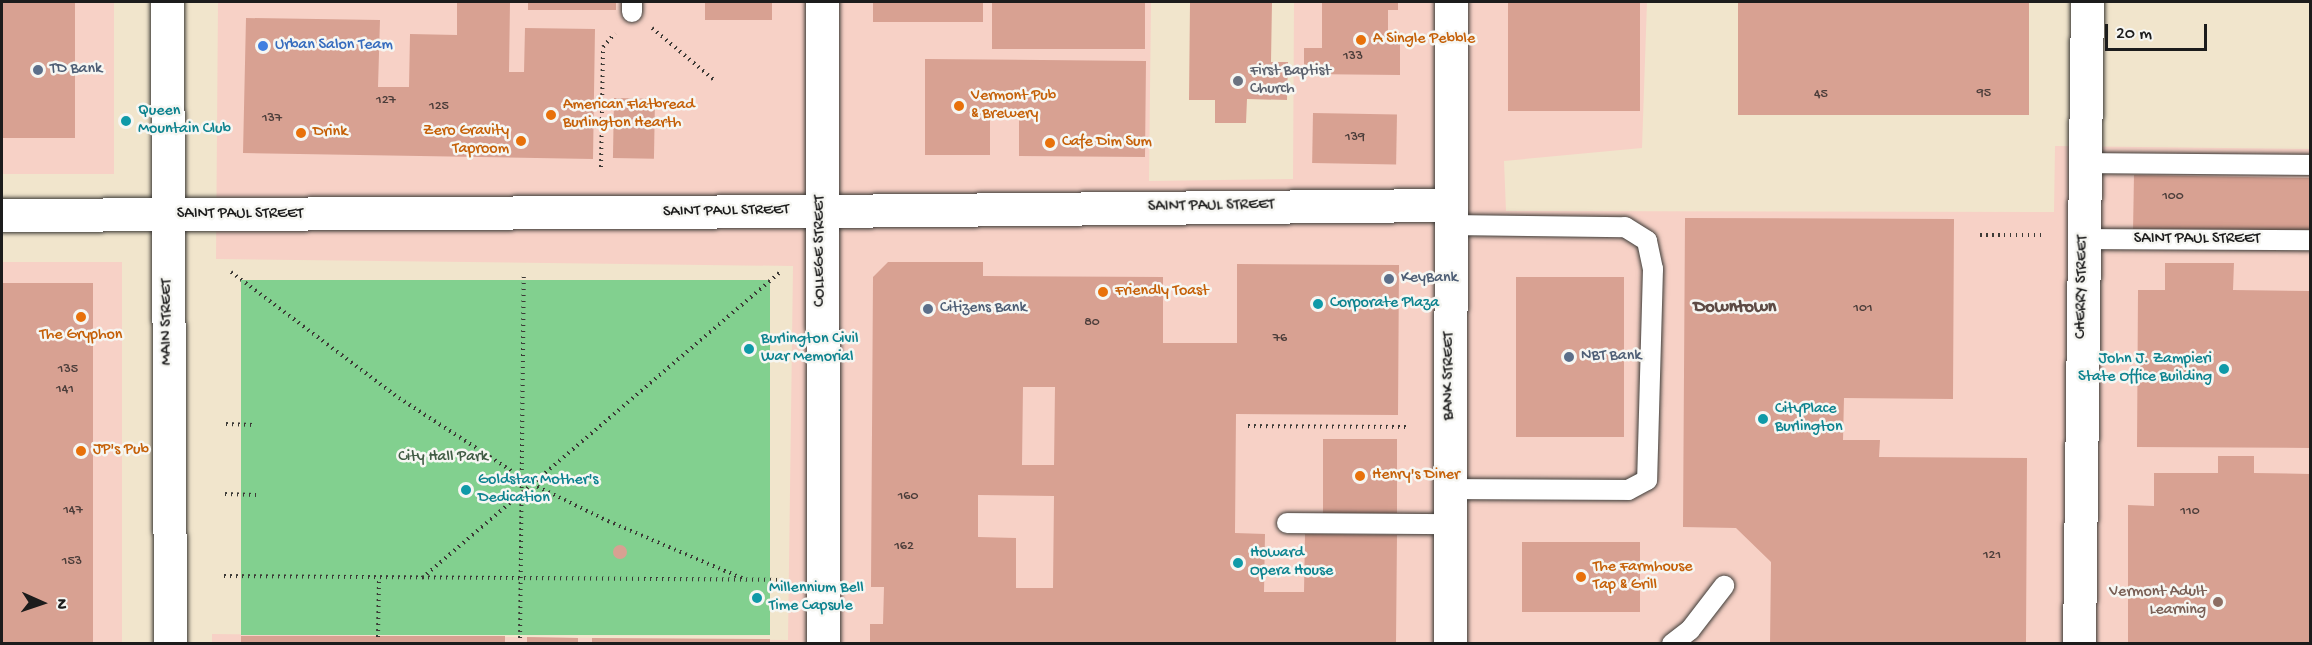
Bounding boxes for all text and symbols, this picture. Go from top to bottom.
scale bar [2108,12,2210,50]
text: 20 m [2116,24,2152,45]
place label: A Single Pebble [1373,30,1475,50]
marker: A Single Pebble [1354,33,1368,47]
place label: Urban Salon Team [275,36,393,56]
marker: Urban Salon Team [256,39,270,53]
house number: 133 [1343,49,1363,65]
place label: TD Bank [50,60,102,80]
place label: First Baptist Church [1250,62,1331,100]
marker: TD Bank [31,63,45,77]
marker: First Baptist Church [1231,74,1245,88]
house number: 95 [1977,86,1991,102]
place label: Vermont Pub & Brewery [971,87,1056,125]
house number: 45 [1814,87,1828,103]
house number: 127 [376,93,396,109]
place label: American Flatbread Burlington Hearth [563,96,695,134]
house number: 125 [429,99,449,115]
marker: Vermont Pub & Brewery [952,99,966,113]
place label: Queen Mountain Club [138,102,231,140]
marker: American Flatbread Burlington Hearth [544,108,558,122]
house number: 137 [262,111,282,127]
marker: Queen Mountain Club [119,114,133,128]
place label: Zero Gravity Taproom [423,122,509,160]
place label: Drink [313,123,347,143]
marker: Drink [294,126,308,140]
house number: 139 [1345,130,1365,146]
place label: Cafe Dim Sum [1062,133,1152,153]
marker: Zero Gravity Taproom [514,134,528,148]
marker: Cafe Dim Sum [1043,136,1057,150]
house number: 100 [2162,189,2184,205]
street label: COLLEGE STREET [811,195,831,307]
street label: SAINT PAUL STREET [1148,196,1274,218]
street label: SAINT PAUL STREET [663,201,789,223]
street label: SAINT PAUL STREET [177,205,303,225]
street label: SAINT PAUL STREET [2134,230,2260,250]
street label: CHERRY STREET [2072,235,2094,339]
place label: KeyBank [1401,269,1458,289]
marker: KeyBank [1382,272,1396,286]
street label: MAIN STREET [158,279,178,365]
place label: Friendly Toast [1115,282,1209,302]
marker: Friendly Toast [1096,285,1110,299]
place label: Corporate Plaza [1330,294,1439,314]
marker: Corporate Plaza [1311,297,1325,311]
district label: Downtown [1694,297,1776,319]
place label: Citizens Bank [940,299,1027,319]
house number: 101 [1853,301,1873,317]
marker: Citizens Bank [921,302,935,316]
marker: The Gryphon [74,310,88,324]
house number: 80 [1084,315,1100,331]
place label: The Gryphon [40,326,122,346]
place label: Burlington Civil War Memorial [761,330,858,368]
house number: 76 [1273,331,1287,347]
street label: BANK STREET [1440,332,1460,420]
marker: Burlington Civil War Memorial [742,342,756,356]
place label: NBT Bank [1581,347,1641,367]
marker: NBT Bank [1562,350,1576,364]
place label: John J. Zampieri State Office Building [2078,350,2212,388]
house number: 135 [58,362,78,378]
marker: John J. Zampieri State Office Building [2217,362,2231,376]
house number: 141 [56,382,74,398]
place label: CityPlace Burlington [1775,400,1842,438]
marker: CityPlace Burlington [1756,412,1770,426]
place label: JP's Pub [93,441,149,461]
marker: JP's Pub [74,444,88,458]
park label: City Hall Park [398,448,488,468]
place label: Henry's Diner [1372,466,1460,486]
marker: Henry's Diner [1353,469,1367,483]
place label: Goldstar Mother's Dedication [478,471,598,509]
marker: Goldstar Mother's Dedication [459,483,473,497]
house number: 160 [898,489,918,505]
house number: 147 [63,503,83,519]
house number: 110 [2180,504,2200,520]
house number: 162 [894,539,914,555]
place label: Howard Opera House [1250,544,1333,582]
house number: 121 [1983,548,2001,564]
house number: 153 [62,554,82,570]
marker: Howard Opera House [1231,556,1245,570]
place label: The Farmhouse Tap & Grill [1593,558,1692,596]
marker: The Farmhouse Tap & Grill [1574,570,1588,584]
north arrow [12,573,72,633]
place label: Millennium Bell Time Capsule [769,579,864,617]
place label: Vermont Adult Learning [2109,583,2206,621]
marker: Millennium Bell Time Capsule [750,591,764,605]
marker: Vermont Adult Learning [2211,595,2225,609]
text: N [51,598,70,610]

